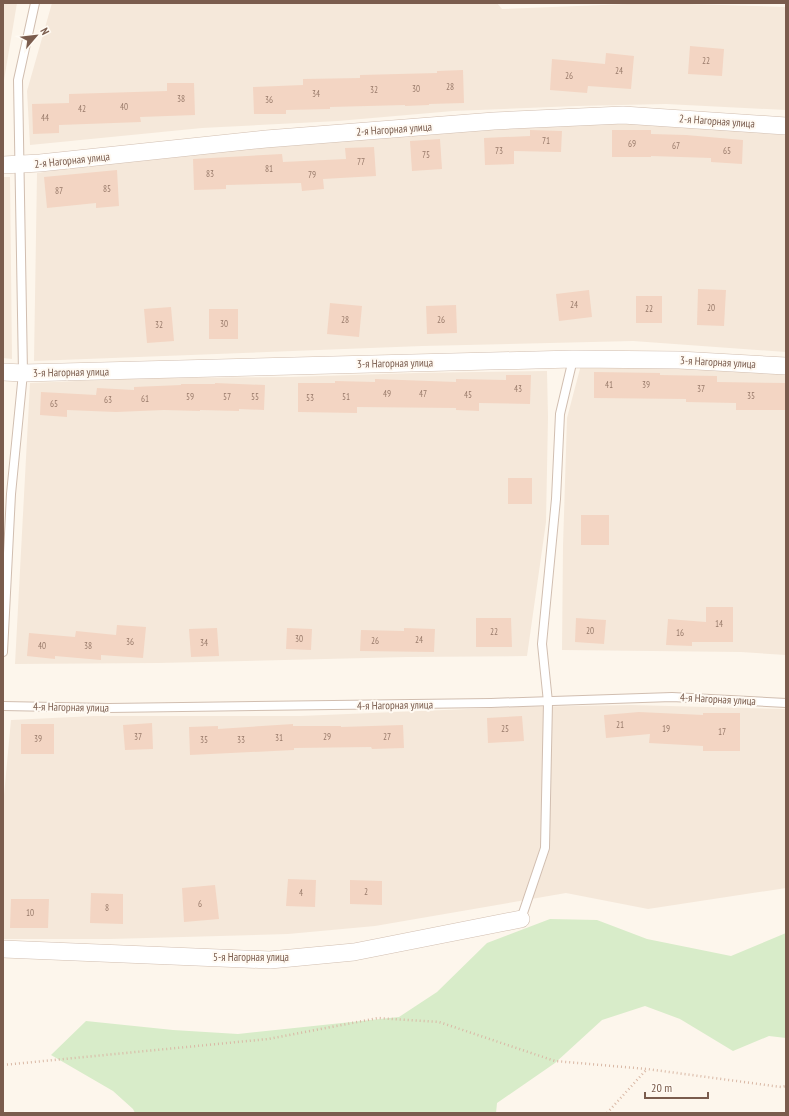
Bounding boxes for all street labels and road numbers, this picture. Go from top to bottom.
street label: 2-я Нагорная улица [679,111,755,131]
street label: 2-я Нагорная улица [356,119,432,139]
street label: 2-я Нагорная улица [33,149,111,171]
street label: 3-я Нагорная улица [680,353,756,371]
street label: 3-я Нагорная улица [357,355,433,371]
street label: 3-я Нагорная улица [33,364,109,380]
street label: 4-я Нагорная улица [680,690,756,708]
street label: 4-я Нагорная улица [357,697,433,713]
street label: 4-я Нагорная улица [33,699,109,715]
street label: 5-я Нагорная улица [213,950,289,964]

